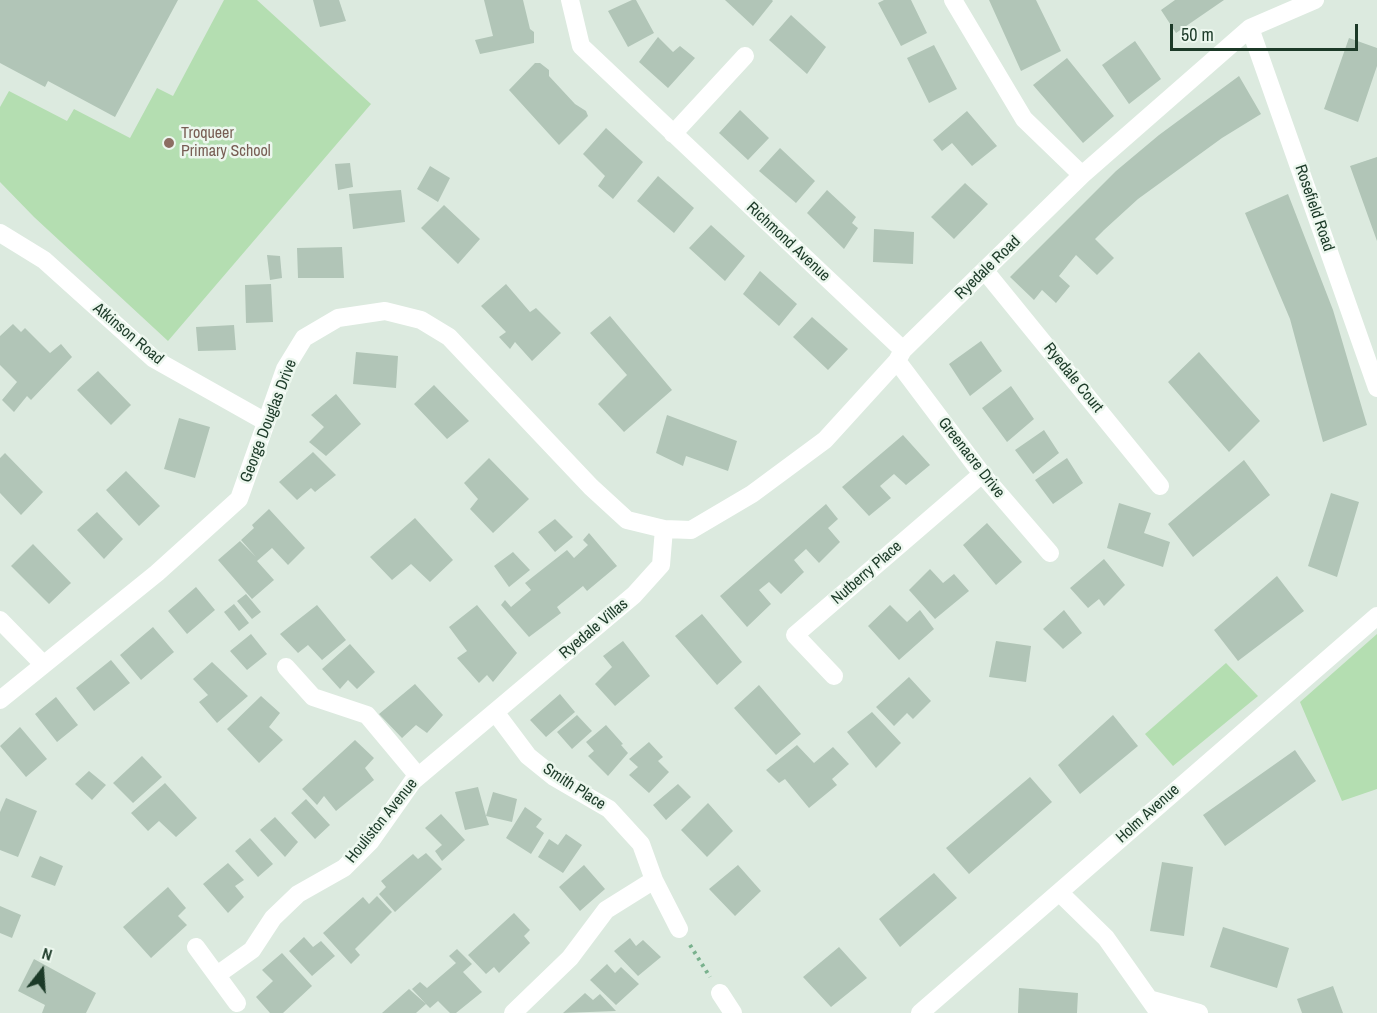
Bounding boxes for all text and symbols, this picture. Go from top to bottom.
scale bar [1173,12,1360,50]
text: 50 m [1181,22,1214,47]
place label: Troqueer Primary School [181,124,271,162]
marker: Troqueer Primary School [162,136,176,150]
street label: Rosefield Road [1290,162,1338,254]
street label: Richmond Avenue [742,198,834,286]
street label: Ryedale Road [951,232,1025,304]
street label: Atkinson Road [89,299,167,369]
street label: Ryedale Court [1039,339,1107,417]
street label: George Douglas Drive [237,357,301,485]
street label: Greenacre Drive [934,414,1008,502]
street label: Nutberry Place [828,537,906,609]
street label: Ryedale Villas [556,595,632,663]
street label: Smith Place [539,760,609,814]
street label: Houliston Avenue [342,775,422,867]
street label: Holm Avenue [1112,781,1184,847]
north arrow [12,941,72,1001]
text: N [40,942,55,966]

